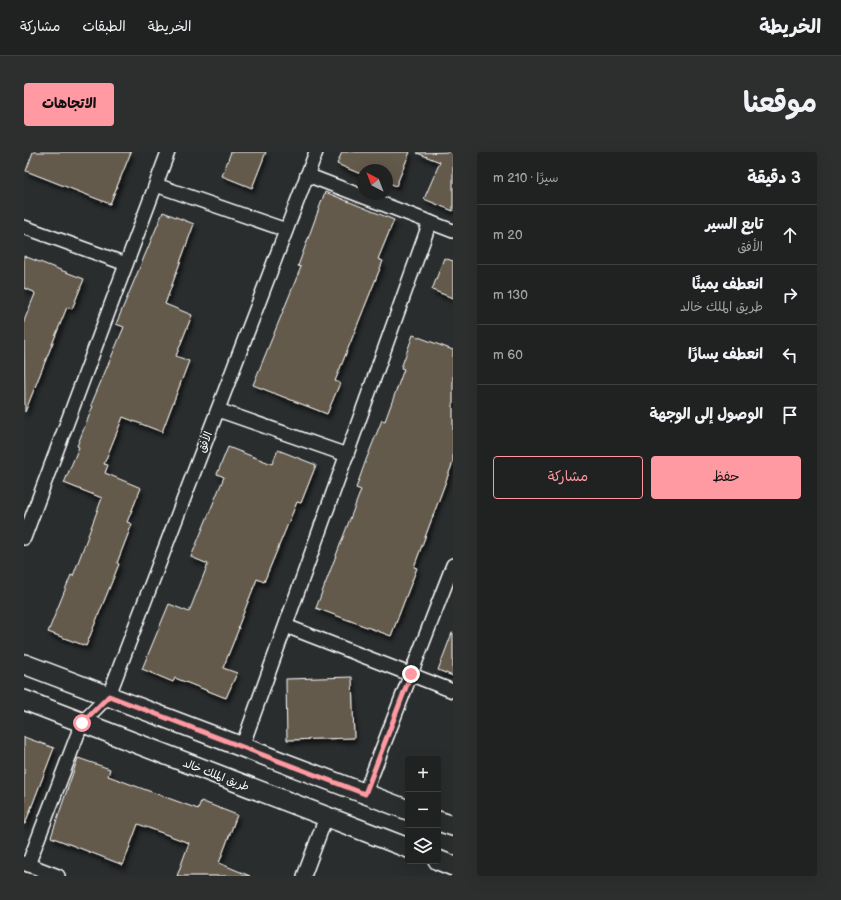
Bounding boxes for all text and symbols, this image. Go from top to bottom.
text: الخريطة [759,16,821,39]
text: مشاركة [20,18,60,35]
text: الطبقات [82,18,126,35]
text: الخريطة [148,18,191,35]
button: الاتجاهات [24,83,114,126]
text: موقعنا [743,87,817,120]
north arrow [357,164,393,200]
text: 3 دقيقة [747,168,801,188]
text: سيرًا · 210 m [493,170,559,186]
text: تابع السير [705,215,763,234]
icon: ahead [779,224,801,246]
text: 20 m [493,227,523,243]
text: الأفق [738,239,763,255]
text: انعطف يمينًا [692,275,763,294]
icon: right [779,284,801,306]
text: 130 m [493,287,528,303]
text: طريق الملك خالد [680,299,763,315]
icon: left [779,344,801,366]
text: انعطف يسارًا [688,345,763,364]
text: 60 m [493,347,523,363]
icon: arrive [779,404,801,426]
text: الوصول إلى الوجهة [649,405,763,424]
street label: الأفق [194,429,215,454]
button: مشاركة [493,456,643,499]
button: حفظ [651,456,801,499]
route end [402,665,420,683]
route start [73,714,91,732]
street label: طريق الملك خالد [181,756,251,794]
map controls [405,756,441,864]
button: + [405,756,441,792]
button: − [405,792,441,828]
button: layers [405,828,441,864]

